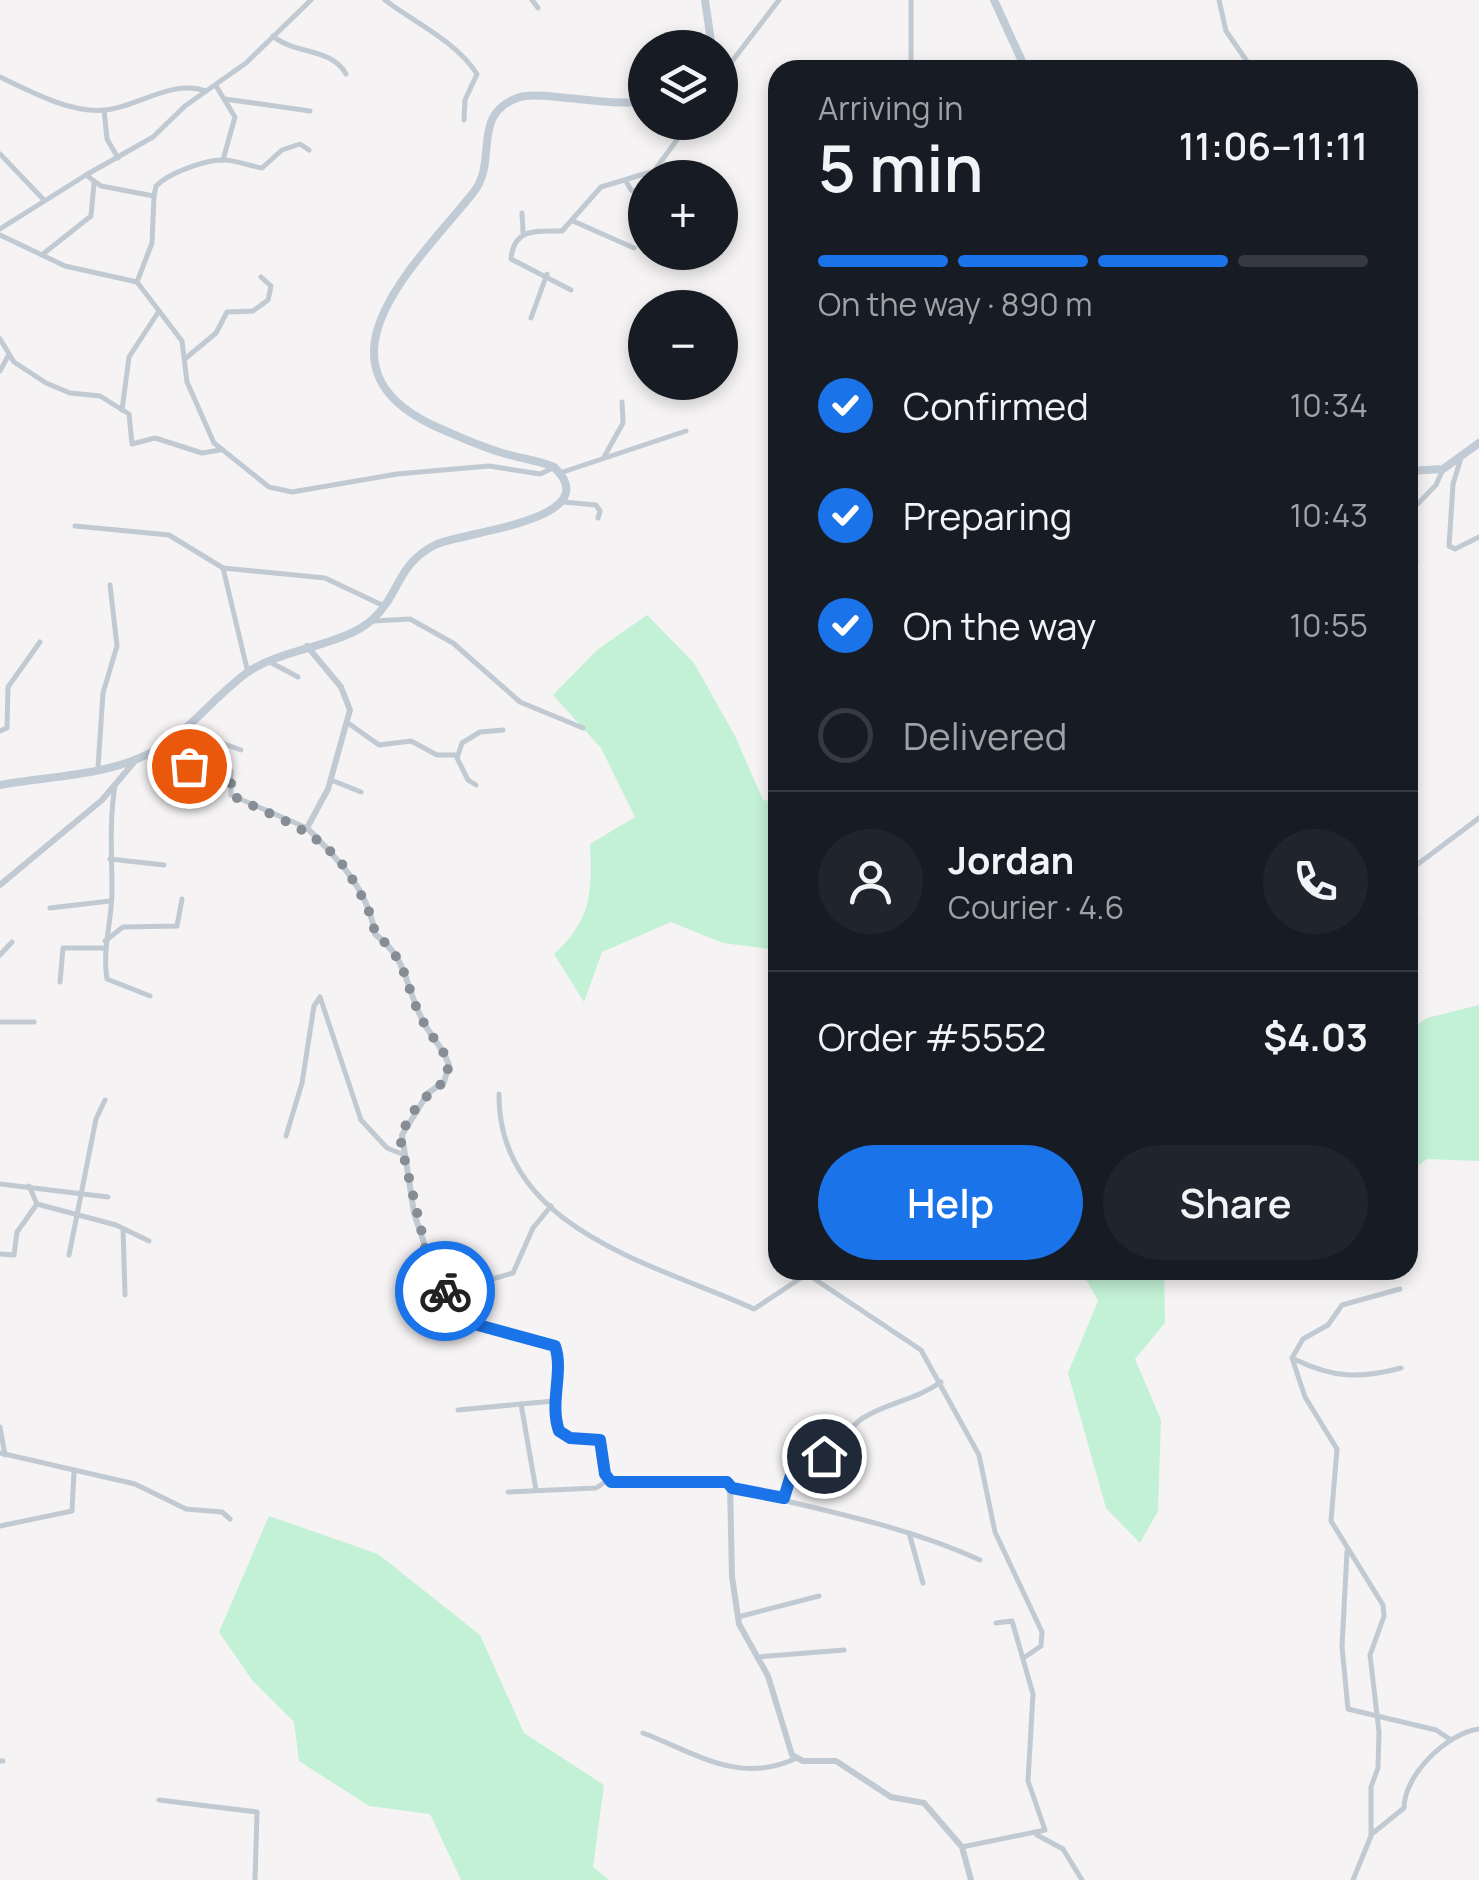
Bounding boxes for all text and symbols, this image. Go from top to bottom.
map controls [628,30,738,400]
button: layers [628,30,738,140]
text: Arriving in [818,86,963,130]
text: 11:06–11:11 [1179,119,1368,171]
text: 5 min [818,123,983,212]
button: + [628,160,738,270]
text: On the way · 890 m [818,282,1092,326]
button: − [628,290,738,400]
icon: check [818,378,873,433]
text: Confirmed [903,379,1089,431]
text: 10:34 [1290,383,1368,427]
icon: check [818,488,873,543]
text: Preparing [903,489,1072,541]
text: 10:43 [1290,493,1368,537]
icon: check [818,598,873,653]
text: On the way [903,599,1096,651]
text: 10:55 [1289,603,1368,647]
text: Delivered [903,709,1067,761]
pin [147,724,232,809]
icon: bag [162,739,217,794]
button: person [818,829,923,934]
button: phone [1263,829,1368,934]
text: Jordan [948,833,1074,885]
text: Courier · 4.6 [948,885,1124,929]
text: Order #5552 [818,1010,1046,1062]
text: $4.03 [1263,1010,1368,1062]
button: Help [818,1145,1083,1260]
button: Share [1103,1145,1368,1260]
courier [395,1241,495,1341]
icon: bike [418,1264,473,1319]
pin [782,1414,867,1499]
icon: home [797,1429,852,1484]

